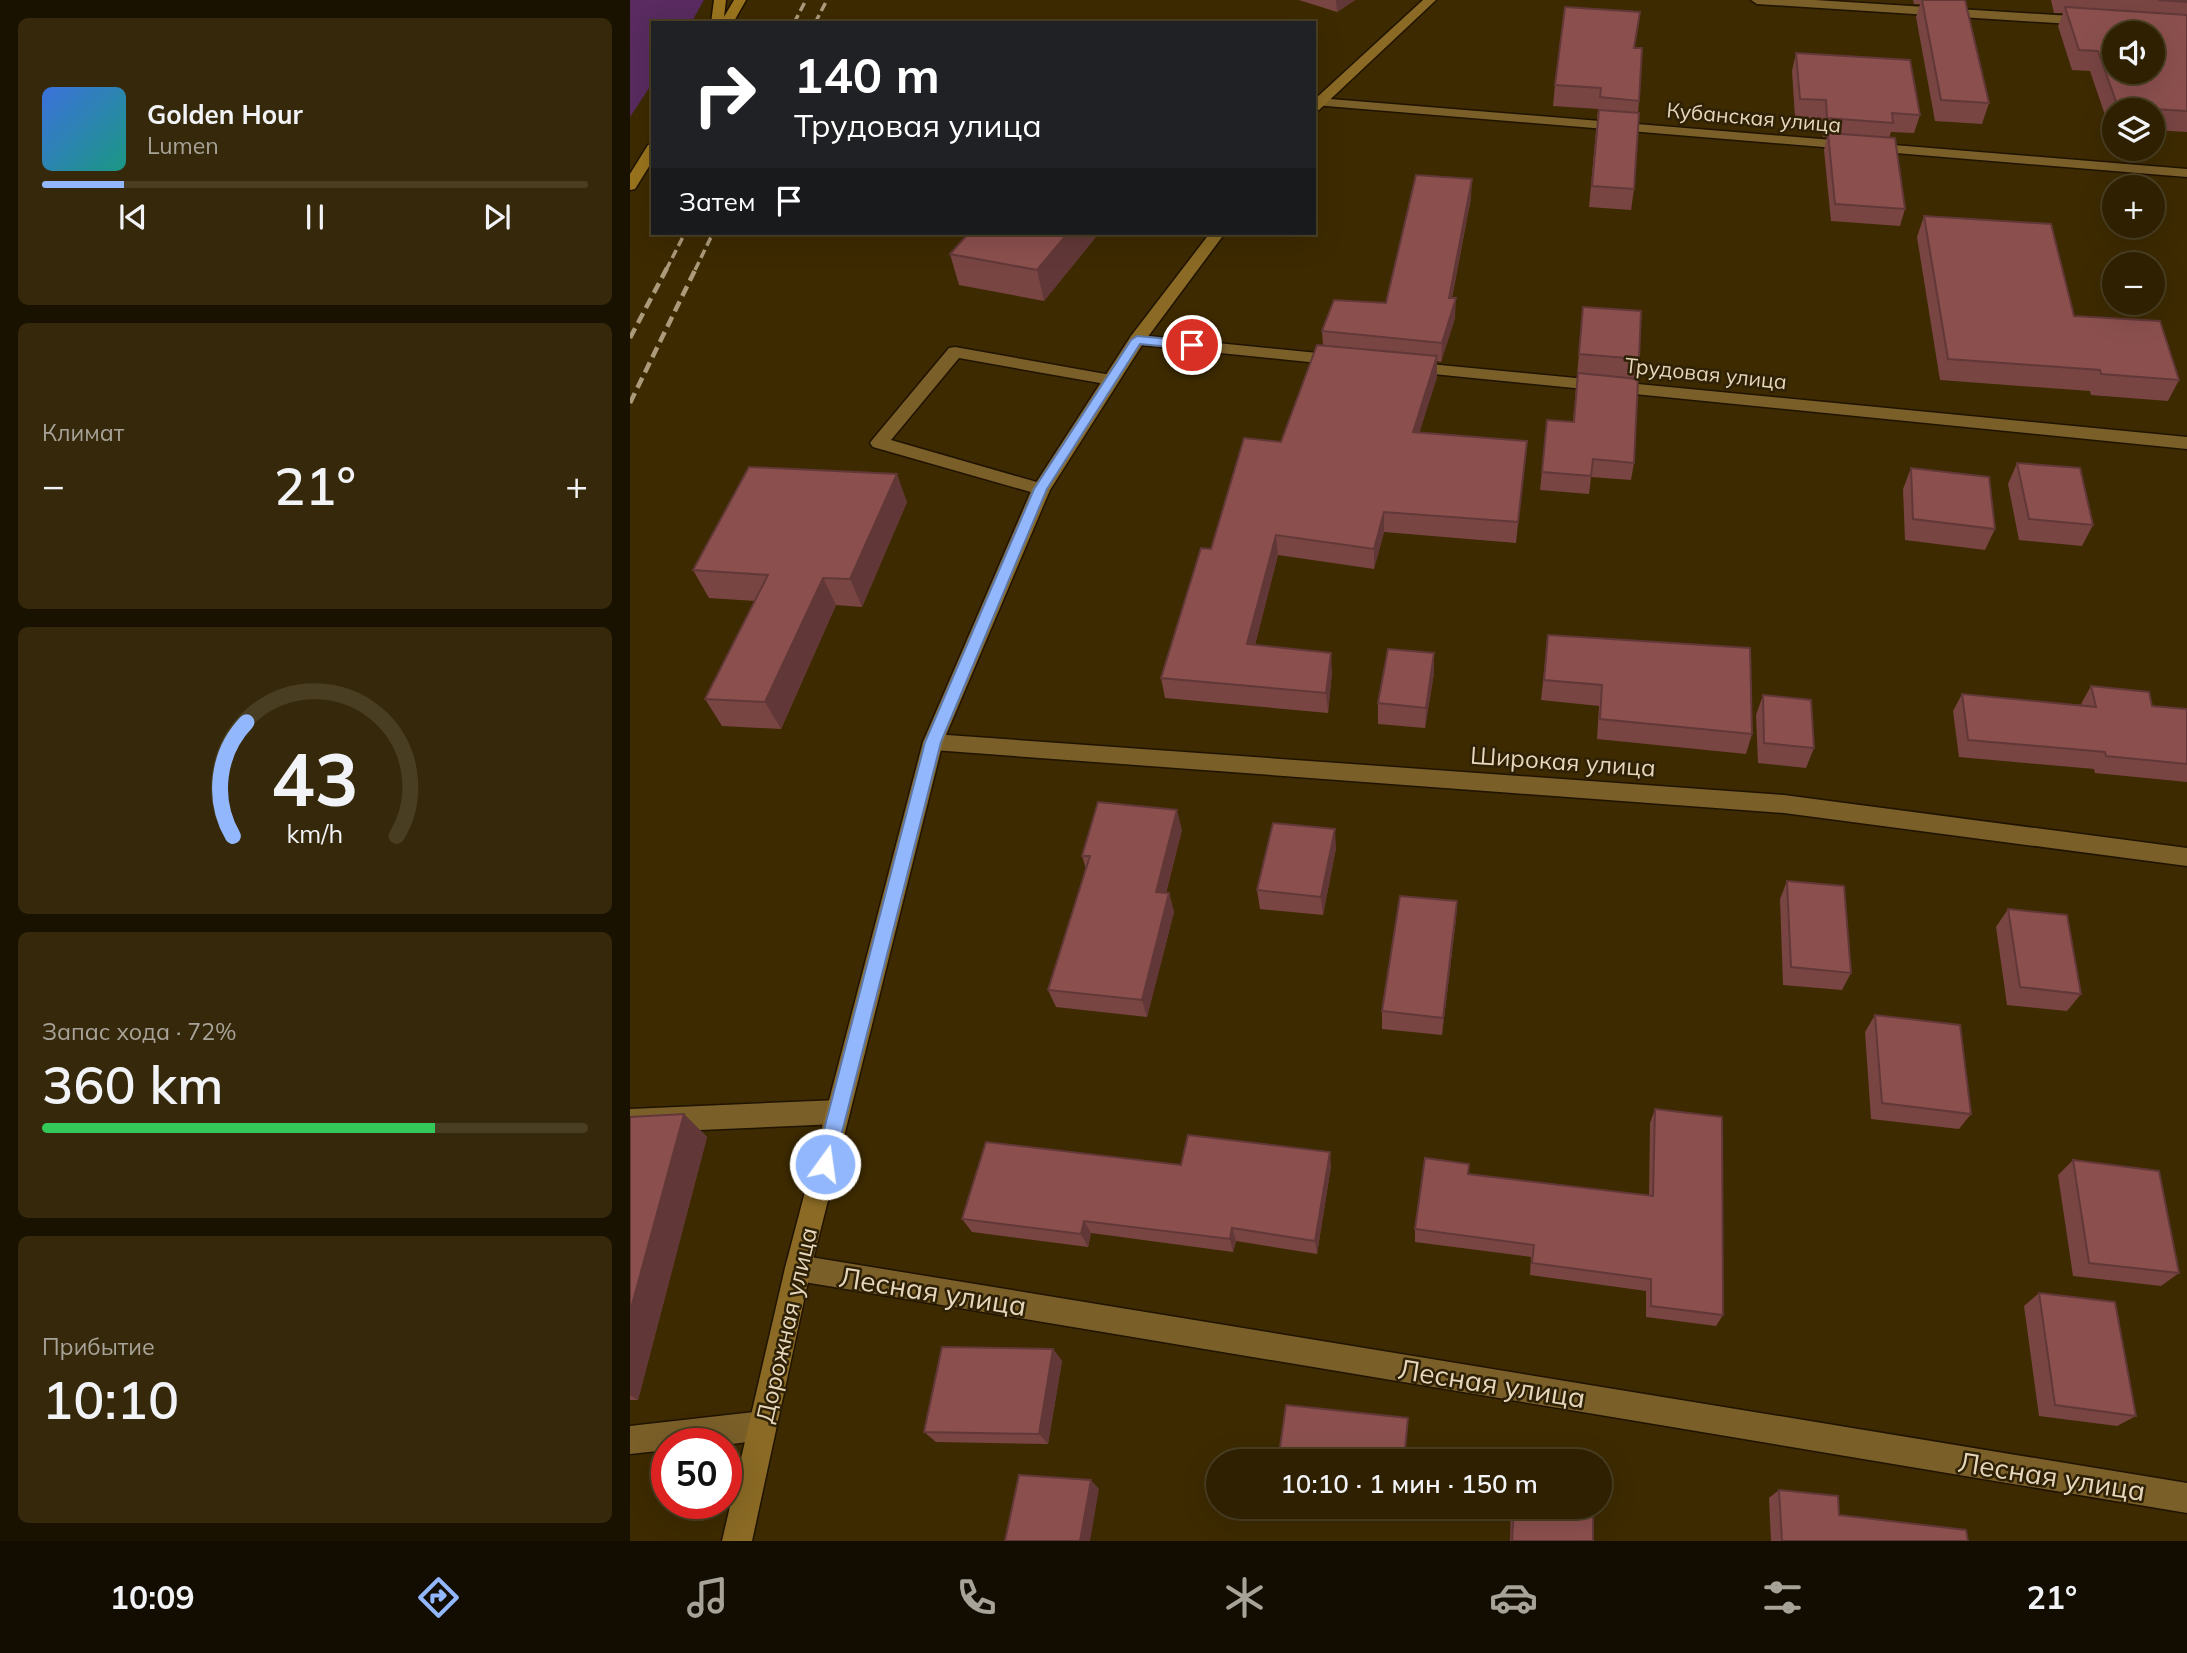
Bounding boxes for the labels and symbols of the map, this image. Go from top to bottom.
street label: Кубанская улица [1666,96,1842,138]
pin [1162,315,1222,375]
street label: Трудовая улица [1624,352,1788,394]
street label: Широкая улица [1469,740,1657,782]
position arrow [788,1127,862,1201]
street label: Дорожная улица [749,1224,823,1426]
street label: Лесная улица [837,1259,1029,1323]
street label: Лесная улица [1396,1351,1588,1415]
speed limit sign: 50 [651,1428,742,1519]
street label: Лесная улица [1956,1444,2148,1508]

